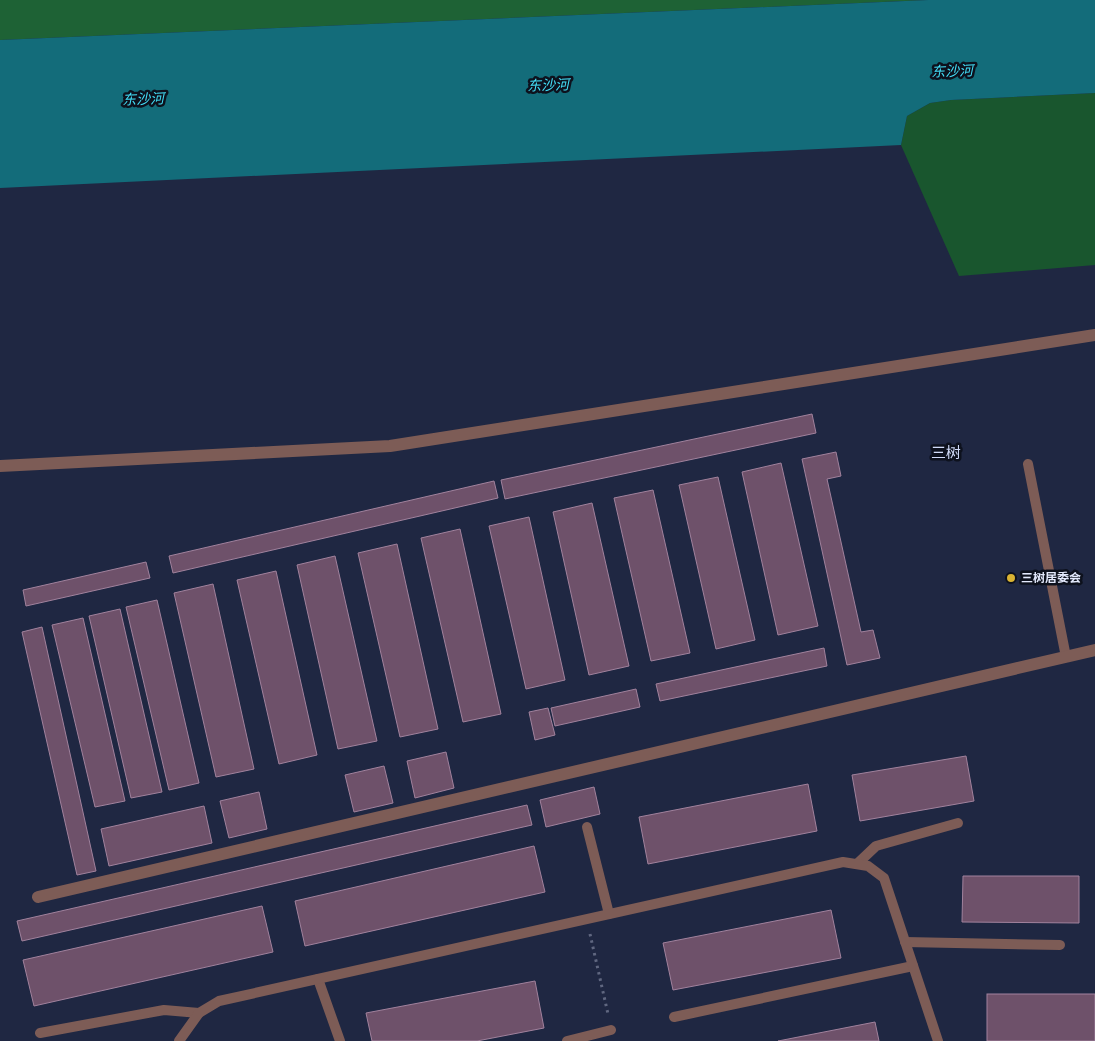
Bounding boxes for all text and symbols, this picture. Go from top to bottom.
water label: 东沙河 [931,62,976,80]
water label: 东沙河 [527,76,572,94]
water label: 东沙河 [122,90,167,108]
district label: 三树 [931,444,961,462]
place label: 三树居委会 [1021,571,1081,585]
marker: 三树居委会 [1005,572,1017,584]

